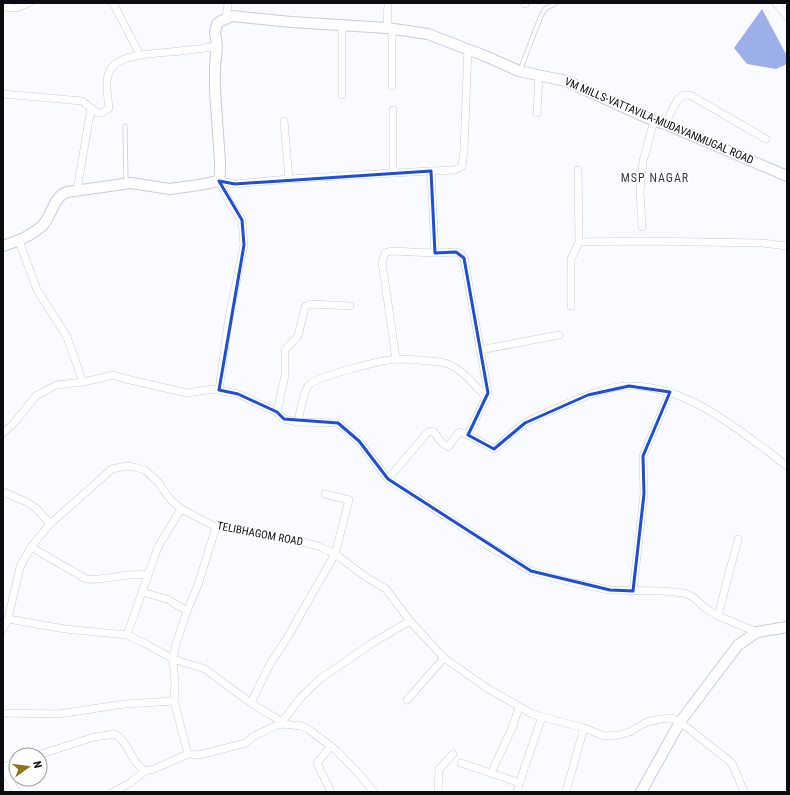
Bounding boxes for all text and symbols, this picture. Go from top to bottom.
street label: VM MILLS-VATTAVILA-MUDAVANMUGAL ROAD [562,75,756,167]
district label: MSP NAGAR [621,171,689,185]
street label: TELIBHAGOM ROAD [216,519,304,549]
north arrow [8,747,48,787]
text: N [30,760,44,770]

